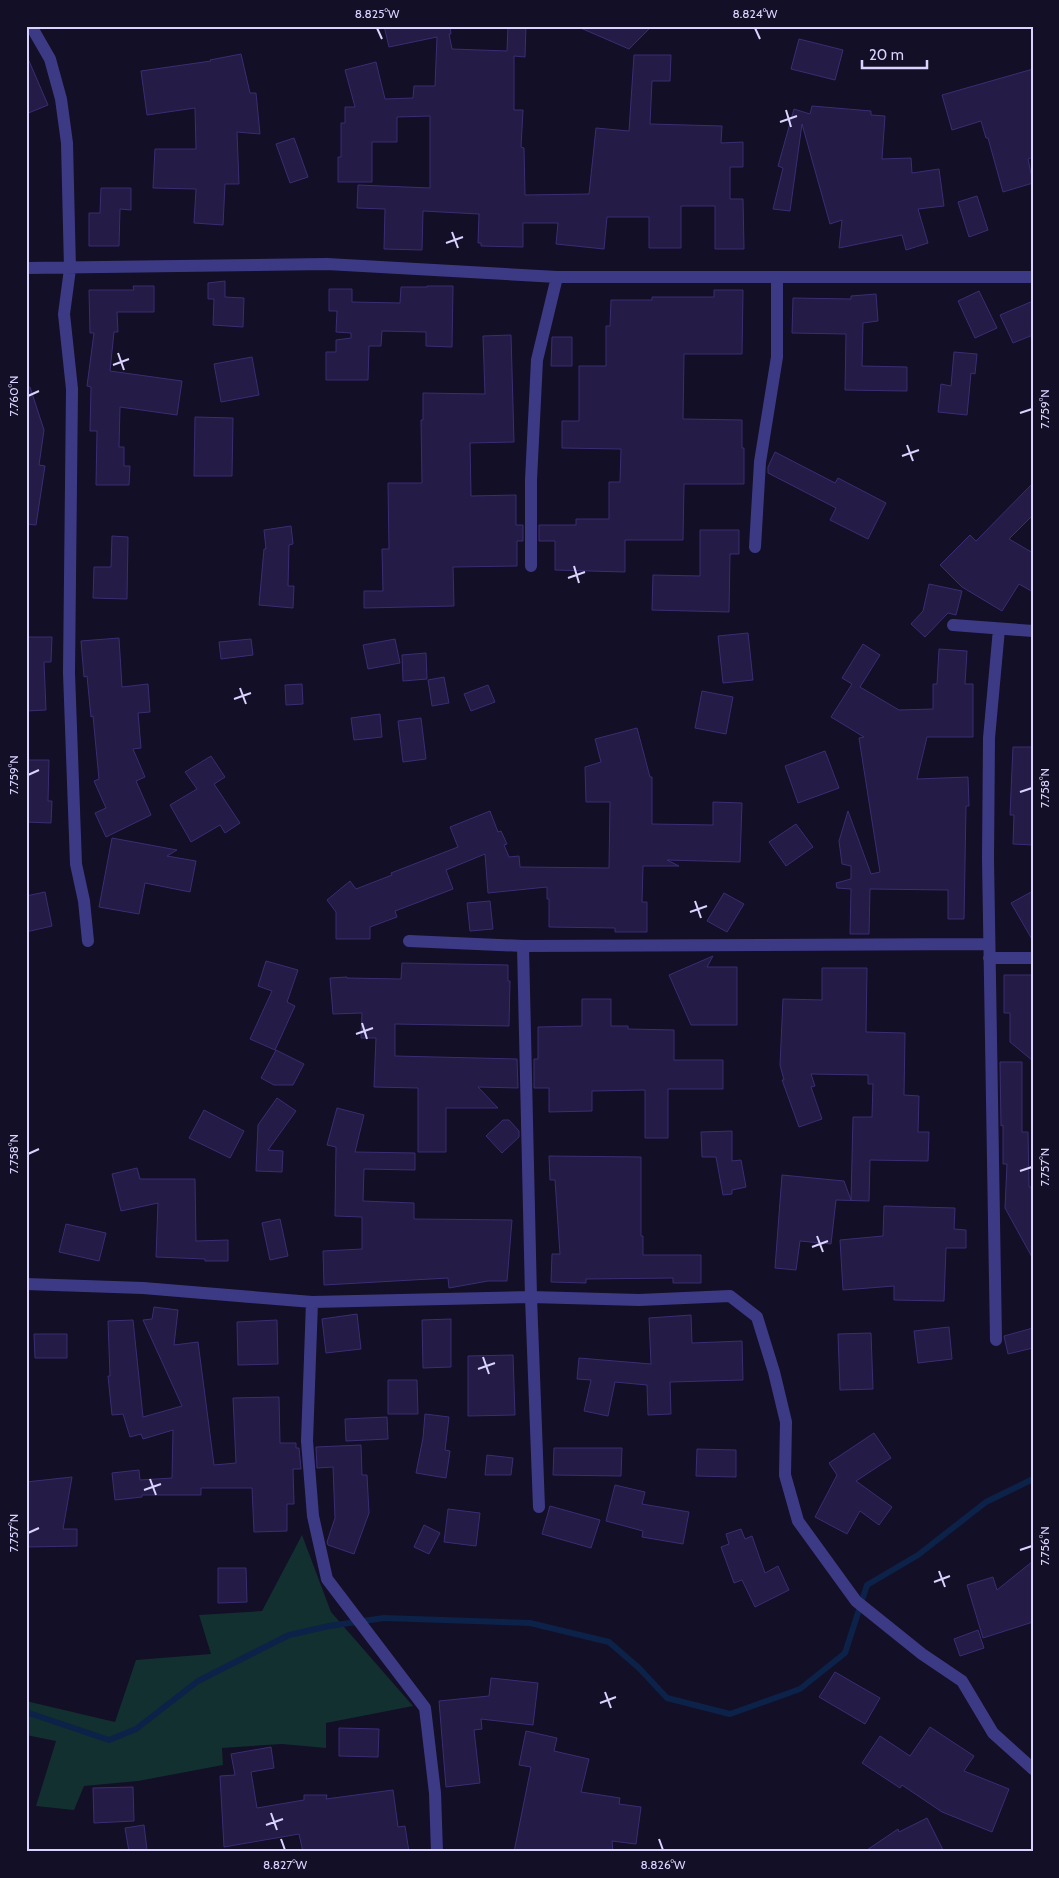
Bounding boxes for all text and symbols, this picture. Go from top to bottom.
text: 8.825°W [355,6,400,21]
text: 8.824°W [733,6,778,21]
scale bar [862,38,926,70]
text: 20 m [869,46,904,64]
text: 7.760°N [6,376,21,416]
text: 7.759°N [1037,389,1052,429]
text: 7.759°N [6,755,21,795]
text: 7.758°N [1037,768,1052,808]
text: 7.758°N [6,1134,21,1174]
text: 7.757°N [1037,1148,1052,1186]
text: 7.757°N [6,1514,21,1552]
text: 7.756°N [1037,1526,1052,1566]
text: 8.827°W [263,1857,308,1872]
text: 8.826°W [641,1857,686,1872]

